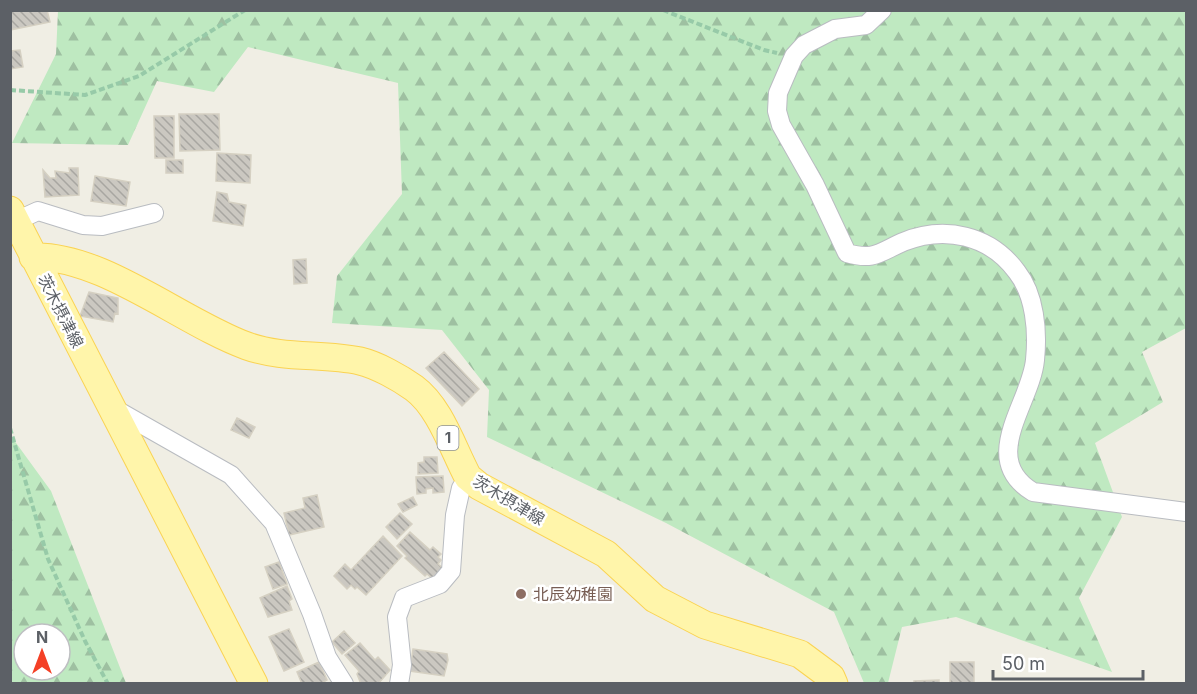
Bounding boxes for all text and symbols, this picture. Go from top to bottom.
street label: 茨木摂津線 [34,271,88,351]
road number: 1 [438,426,458,450]
street label: 茨木摂津線 [470,471,548,529]
place label: 北辰幼稚園 [533,584,613,604]
marker: 北辰幼稚園 [514,587,528,601]
north arrow [12,622,72,682]
text: N [36,627,48,647]
scale bar [993,643,1143,681]
text: 50 m [1002,653,1045,674]

